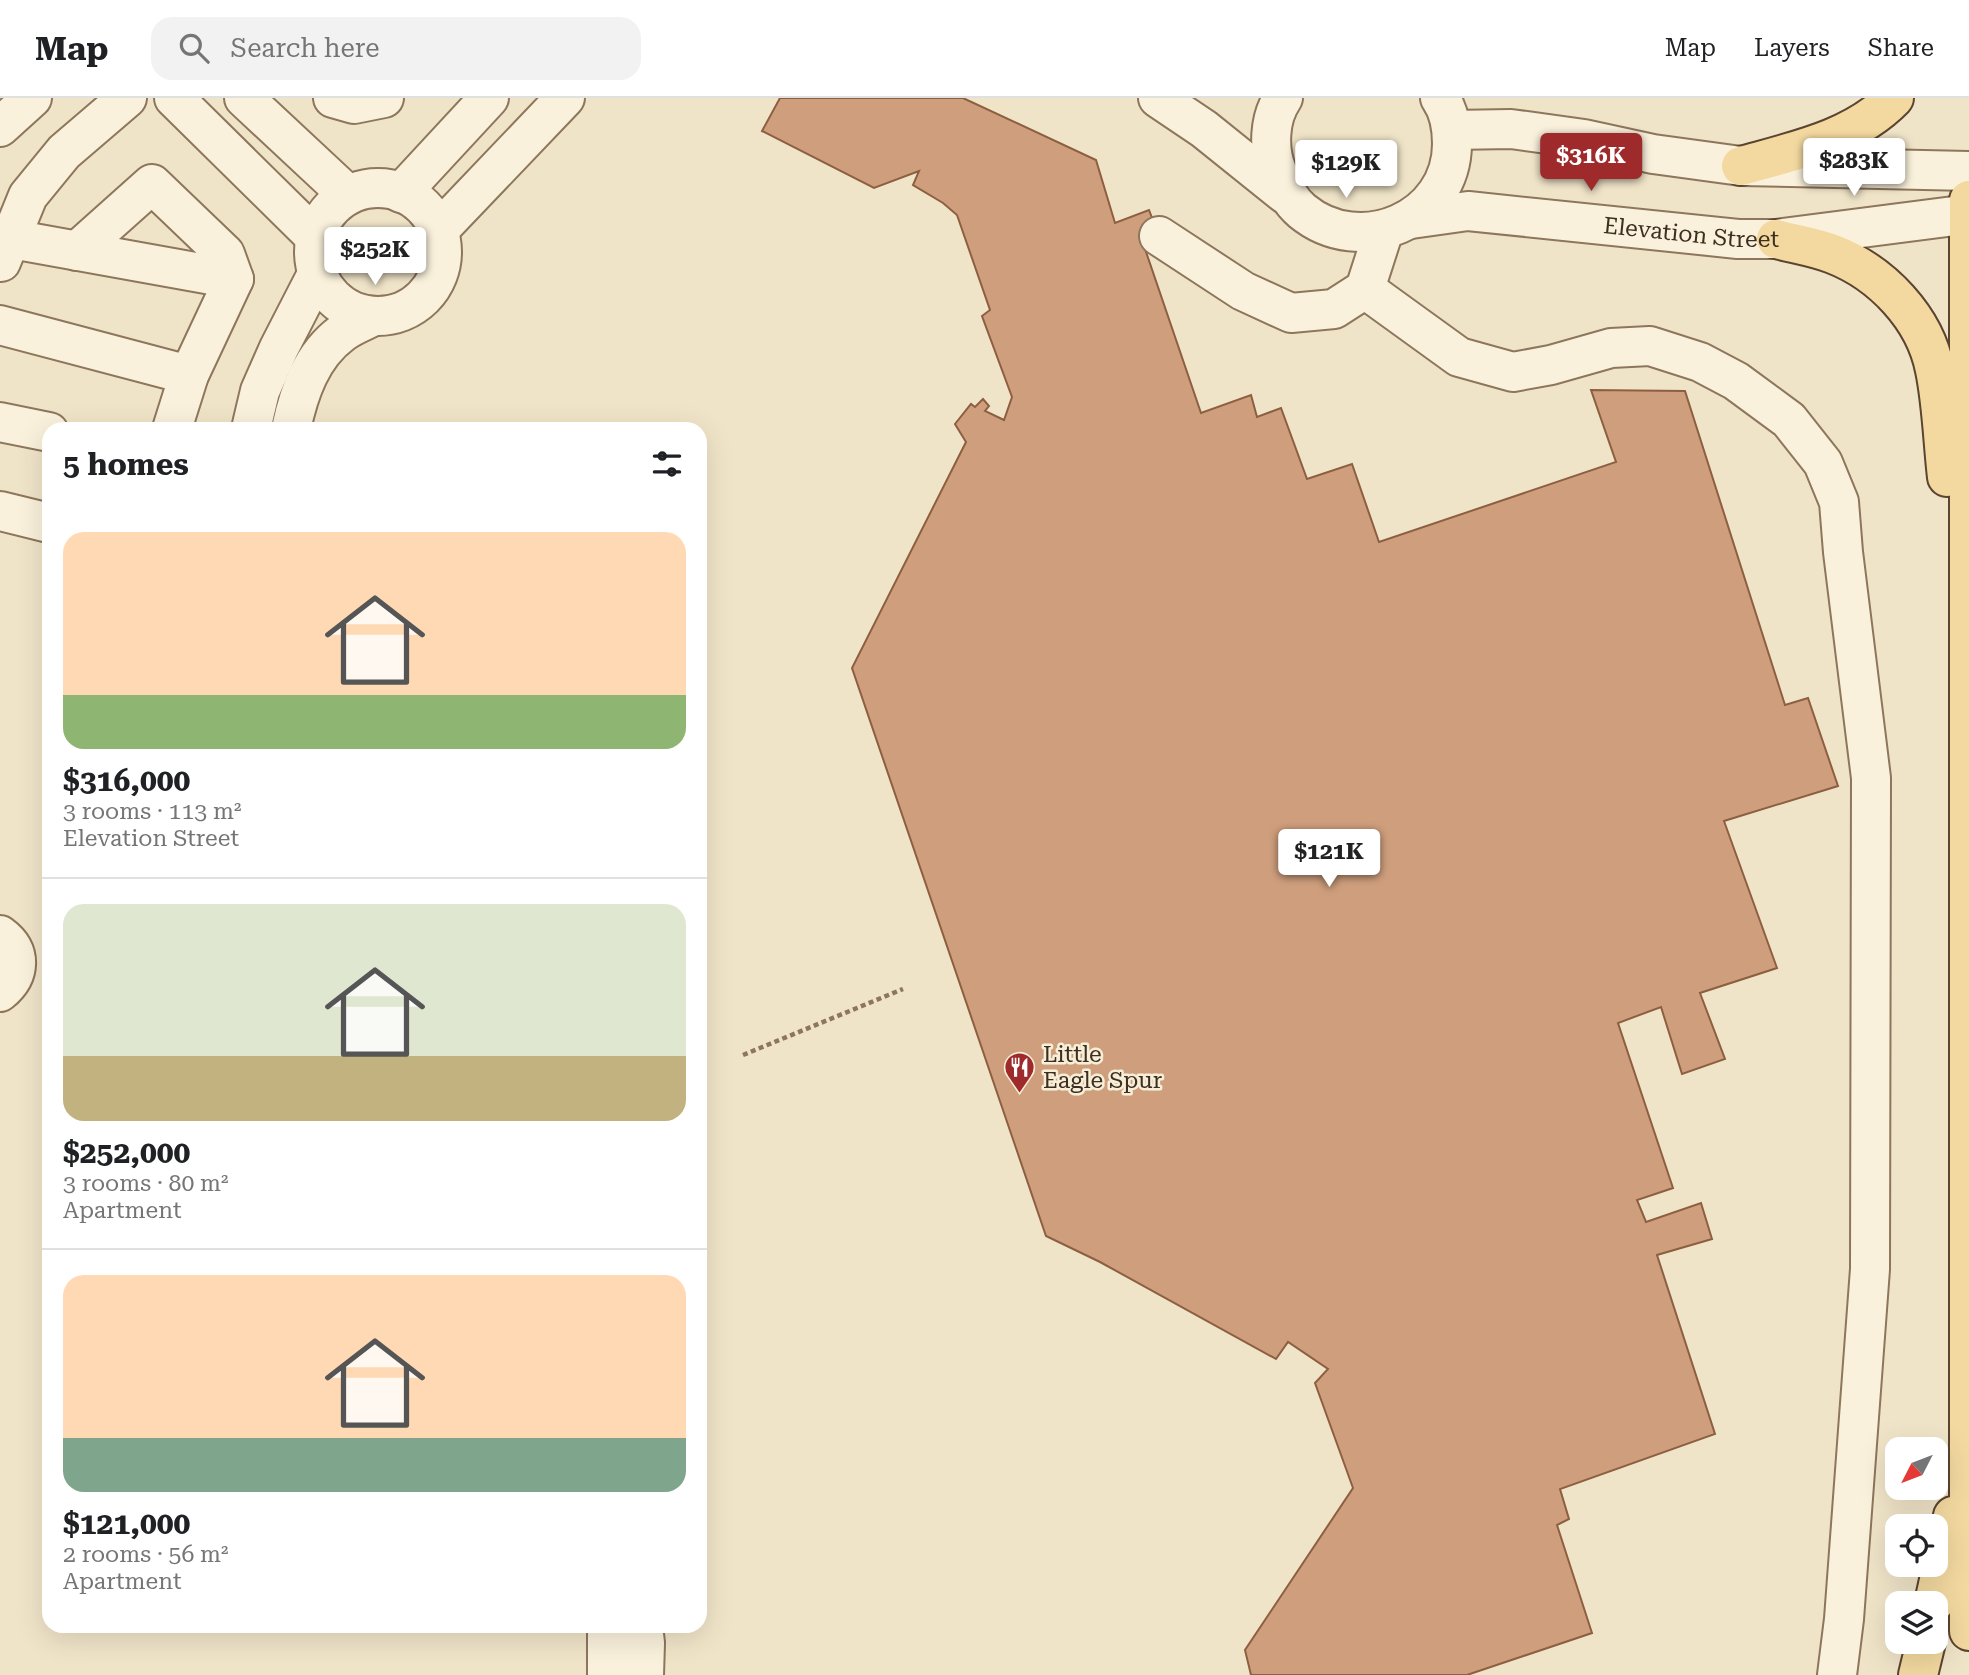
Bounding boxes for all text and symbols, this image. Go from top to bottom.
search box [151,17,641,80]
text: Map [35,29,109,68]
icon: search [175,29,213,67]
text: Search here [231,33,380,63]
text: Map [1665,34,1716,62]
text: Layers [1754,34,1830,62]
text: Share [1868,34,1934,62]
pin: $316K [1542,134,1640,193]
pin: $283K [1805,139,1903,198]
pin: $129K [1297,140,1395,200]
text: $316K [1556,142,1626,169]
text: $283K [1819,147,1889,174]
text: $129K [1311,149,1381,176]
street label: Elevation Street [1602,212,1779,253]
pin: $252K [326,228,424,287]
text: $252K [340,236,410,263]
icon: filters [648,445,686,483]
text: 5 homes [63,447,189,482]
icon: home [312,577,438,703]
text: $316,000 [63,763,190,798]
text: 3 rooms · 113 m² [63,798,241,825]
text: Elevation Street [63,825,239,852]
pin: $121K [1280,830,1378,889]
text: $121K [1294,838,1364,865]
icon: home [312,949,438,1075]
place label: Little Eagle Spur [1043,1041,1162,1094]
restaurant icon: Little Eagle Spur [1003,1050,1037,1094]
text: $252,000 [63,1135,190,1170]
text: 3 rooms · 80 m² [63,1170,229,1197]
text: Apartment [63,1197,182,1224]
icon: home [312,1320,438,1446]
north arrow [1885,1437,1948,1500]
map controls [1885,1437,1948,1654]
text: $121,000 [63,1506,190,1541]
button: locate [1885,1514,1948,1577]
text: 2 rooms · 56 m² [63,1541,229,1568]
text: Apartment [63,1568,182,1595]
button: layers [1885,1591,1948,1654]

